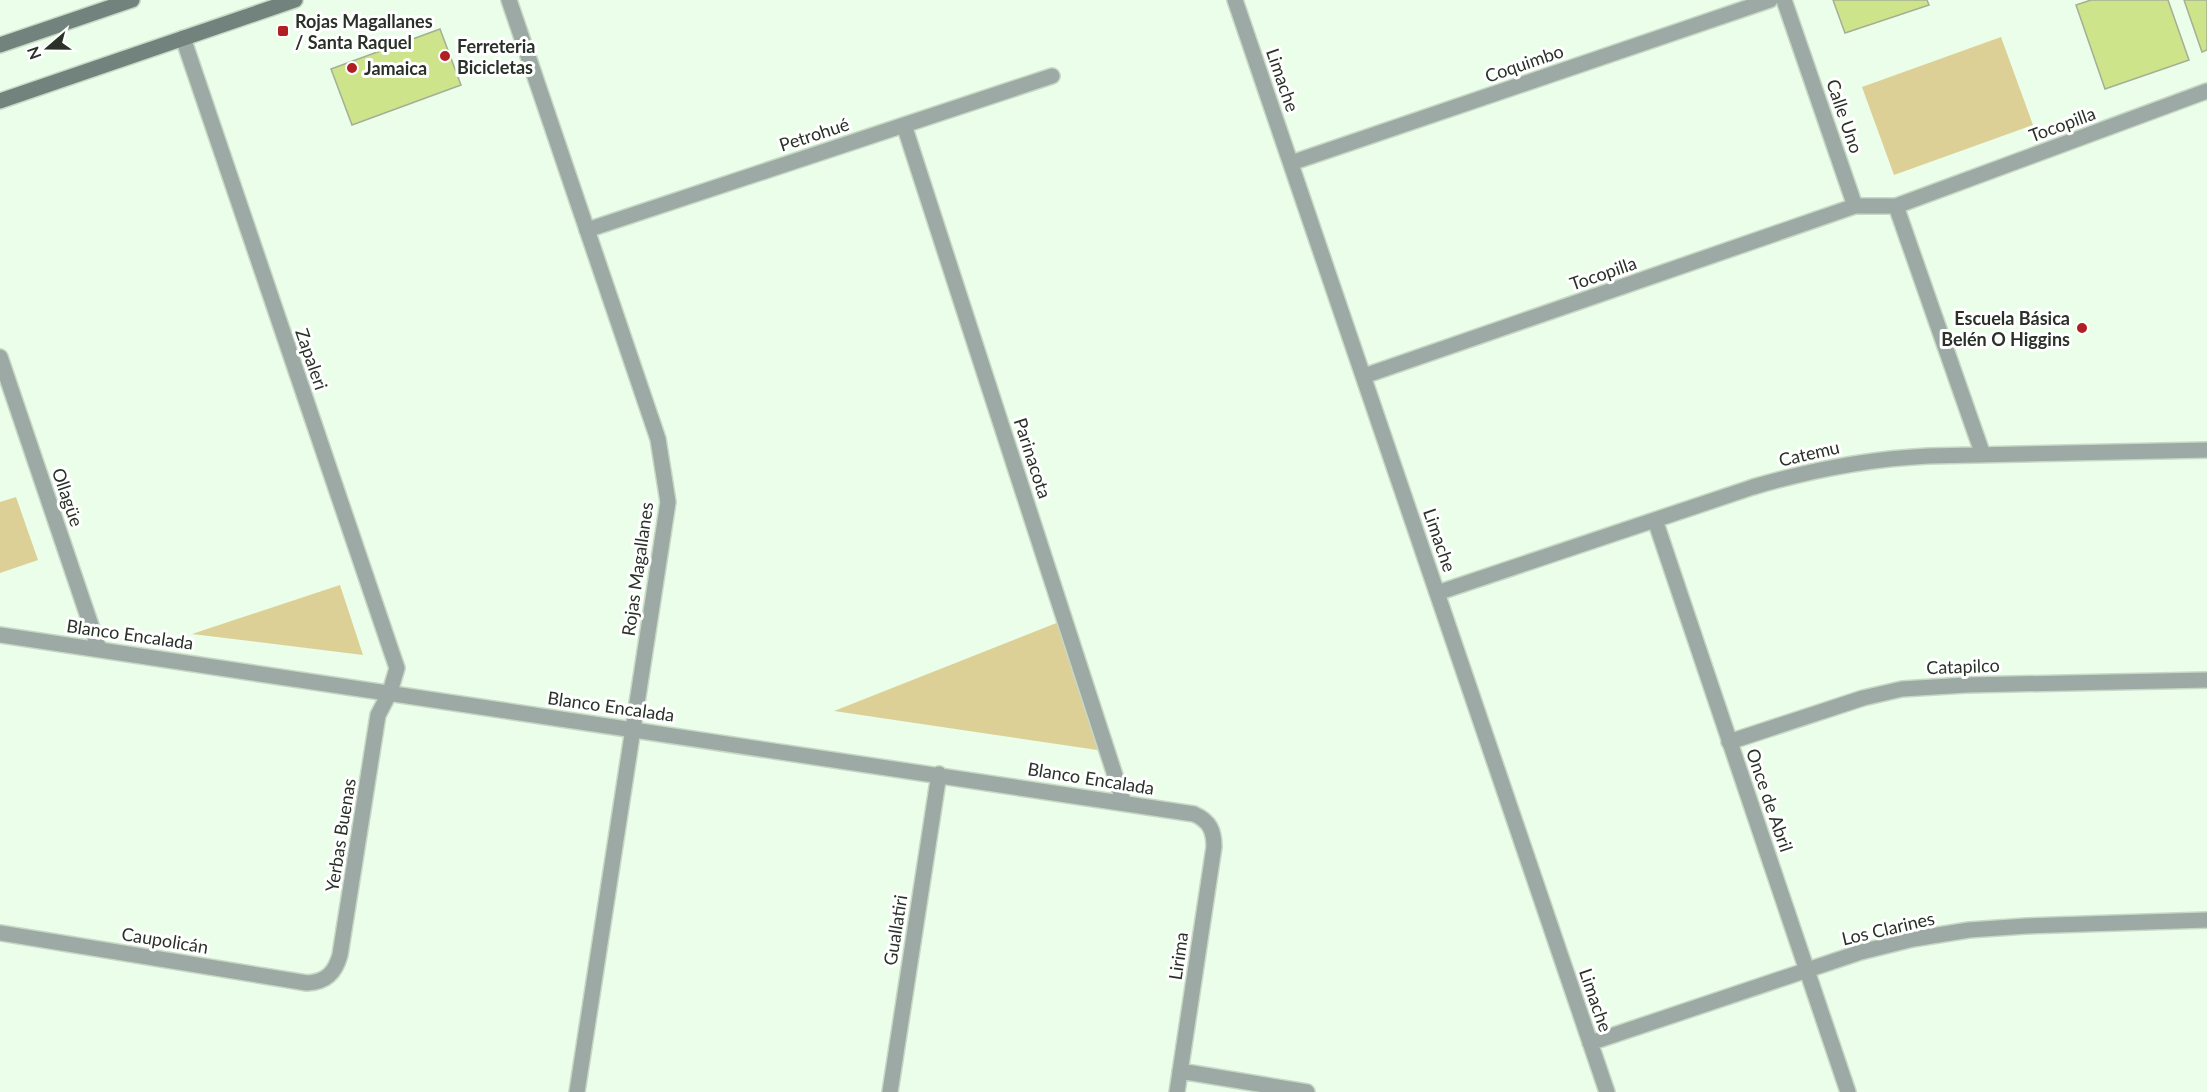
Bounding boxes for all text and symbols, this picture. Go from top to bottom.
place label: Rojas Magallanes / Santa Raquel [295,10,433,53]
north arrow [18,18,78,78]
marker: Rojas Magallanes / Santa Raquel [276,24,290,38]
place label: Ferreteria Bicicletas [457,35,535,78]
street label: Coquimbo [1482,39,1566,87]
text: N [22,44,44,62]
street label: Limache [1262,45,1304,115]
marker: Ferreteria Bicicletas [438,49,452,63]
place label: Jamaica [364,57,427,79]
marker: Jamaica [345,61,359,75]
street label: Calle Uno [1822,76,1868,156]
street label: Tocopilla [2026,102,2098,146]
street label: Petrohué [776,112,852,156]
street label: Tocopilla [1567,251,1639,295]
place label: Escuela Básica Belén O Higgins [1941,307,2070,350]
marker: Escuela Básica Belén O Higgins [2075,321,2089,335]
street label: Zapaleri [291,325,333,393]
street label: Parinacota [1010,415,1056,501]
street label: Catemu [1777,435,1841,471]
street label: Ollagüe [48,465,88,529]
street label: Rojas Magallanes [617,500,657,637]
street label: Limache [1419,505,1461,575]
street label: Blanco Encalada [65,614,195,654]
street label: Catapilco [1926,654,2000,678]
street label: Blanco Encalada [546,686,676,726]
street label: Once de Abril [1742,745,1798,855]
street label: Blanco Encalada [1026,757,1156,799]
street label: Yerbas Buenas [320,777,360,893]
street label: Guallatiri [879,893,911,967]
street label: Los Clarines [1839,907,1937,949]
street label: Caupolicán [120,922,210,958]
street label: Lirima [1164,931,1192,981]
street label: Limache [1575,965,1617,1035]

